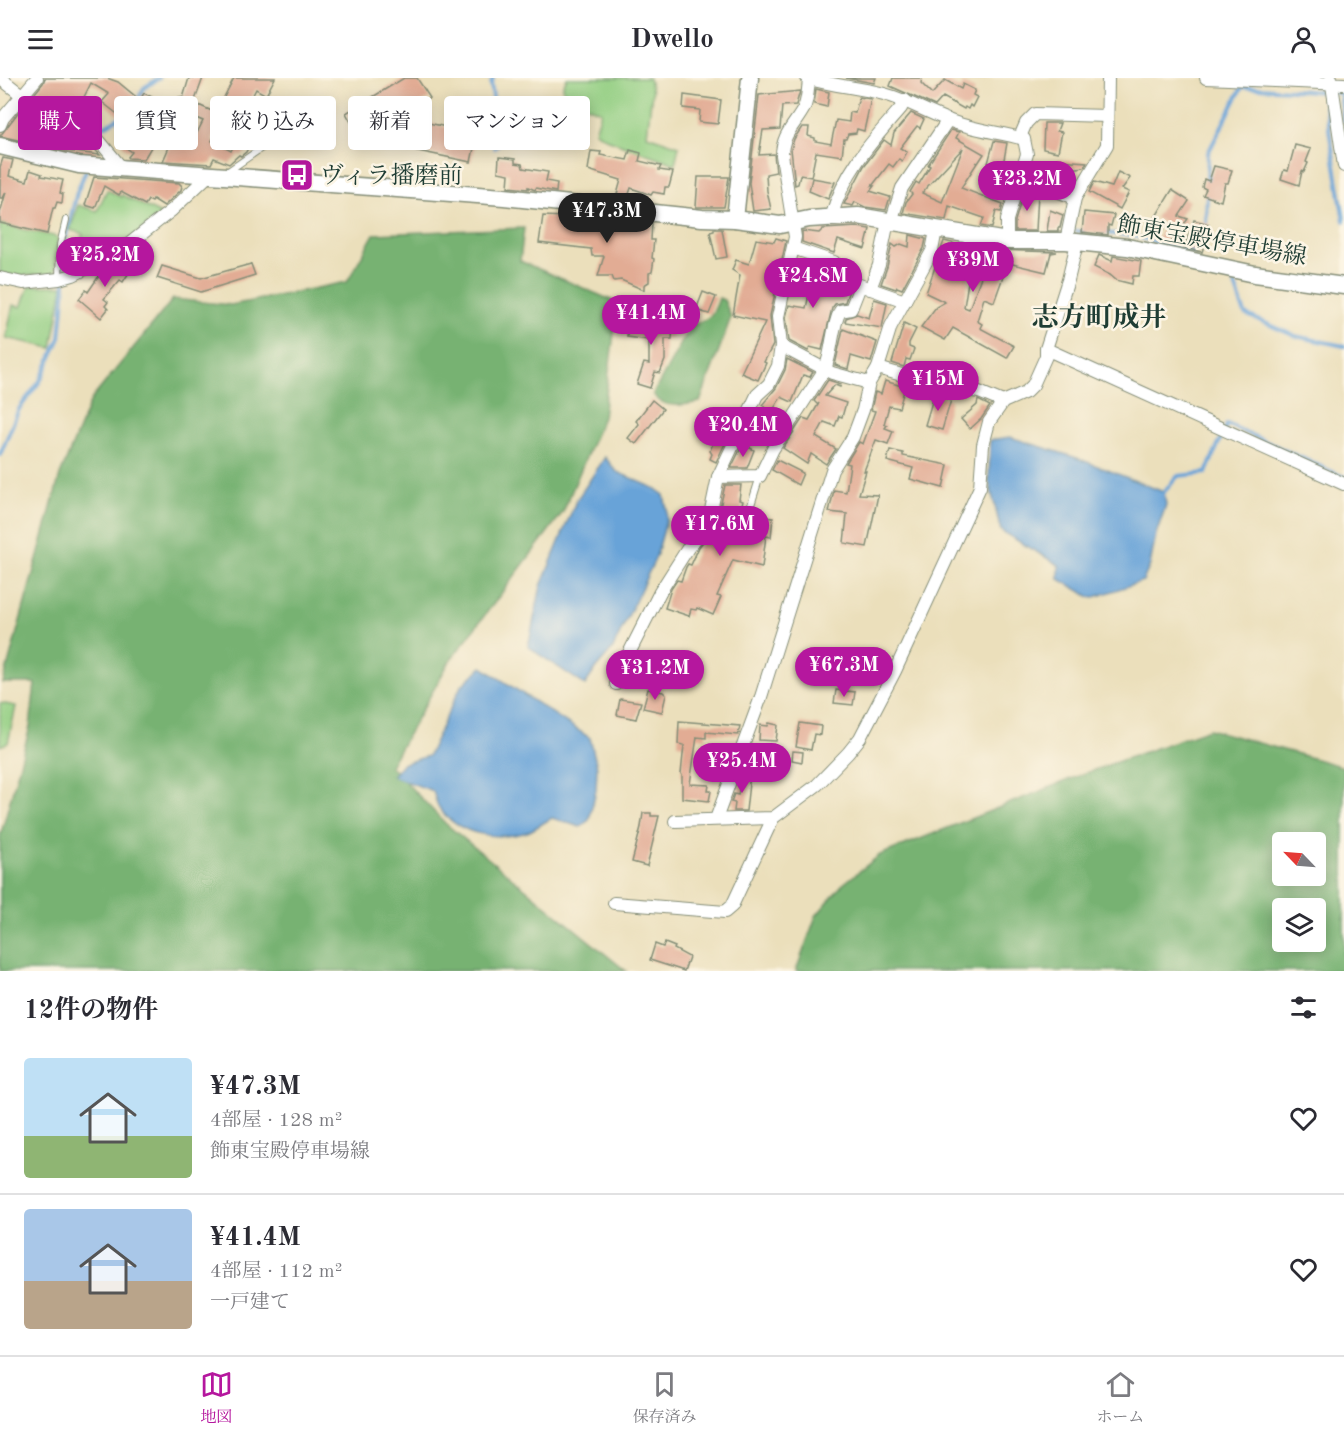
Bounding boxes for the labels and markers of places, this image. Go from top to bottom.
bus stop icon: ヴィラ播磨前 [279,157,315,193]
pin: ¥23.2M [978,161,1076,212]
place label: ヴィラ播磨前 [320,162,463,189]
pin: ¥47.3M [558,193,656,244]
pin: ¥25.2M [56,237,154,288]
pin: ¥39M [937,242,1009,293]
pin: ¥24.8M [764,258,862,309]
pin: ¥41.4M [602,295,700,346]
pin: ¥15M [902,361,974,412]
pin: ¥20.4M [694,407,792,458]
pin: ¥17.6M [671,506,769,557]
pin: ¥67.3M [795,647,893,698]
pin: ¥31.2M [606,650,704,701]
pin: ¥25.4M [693,743,791,794]

